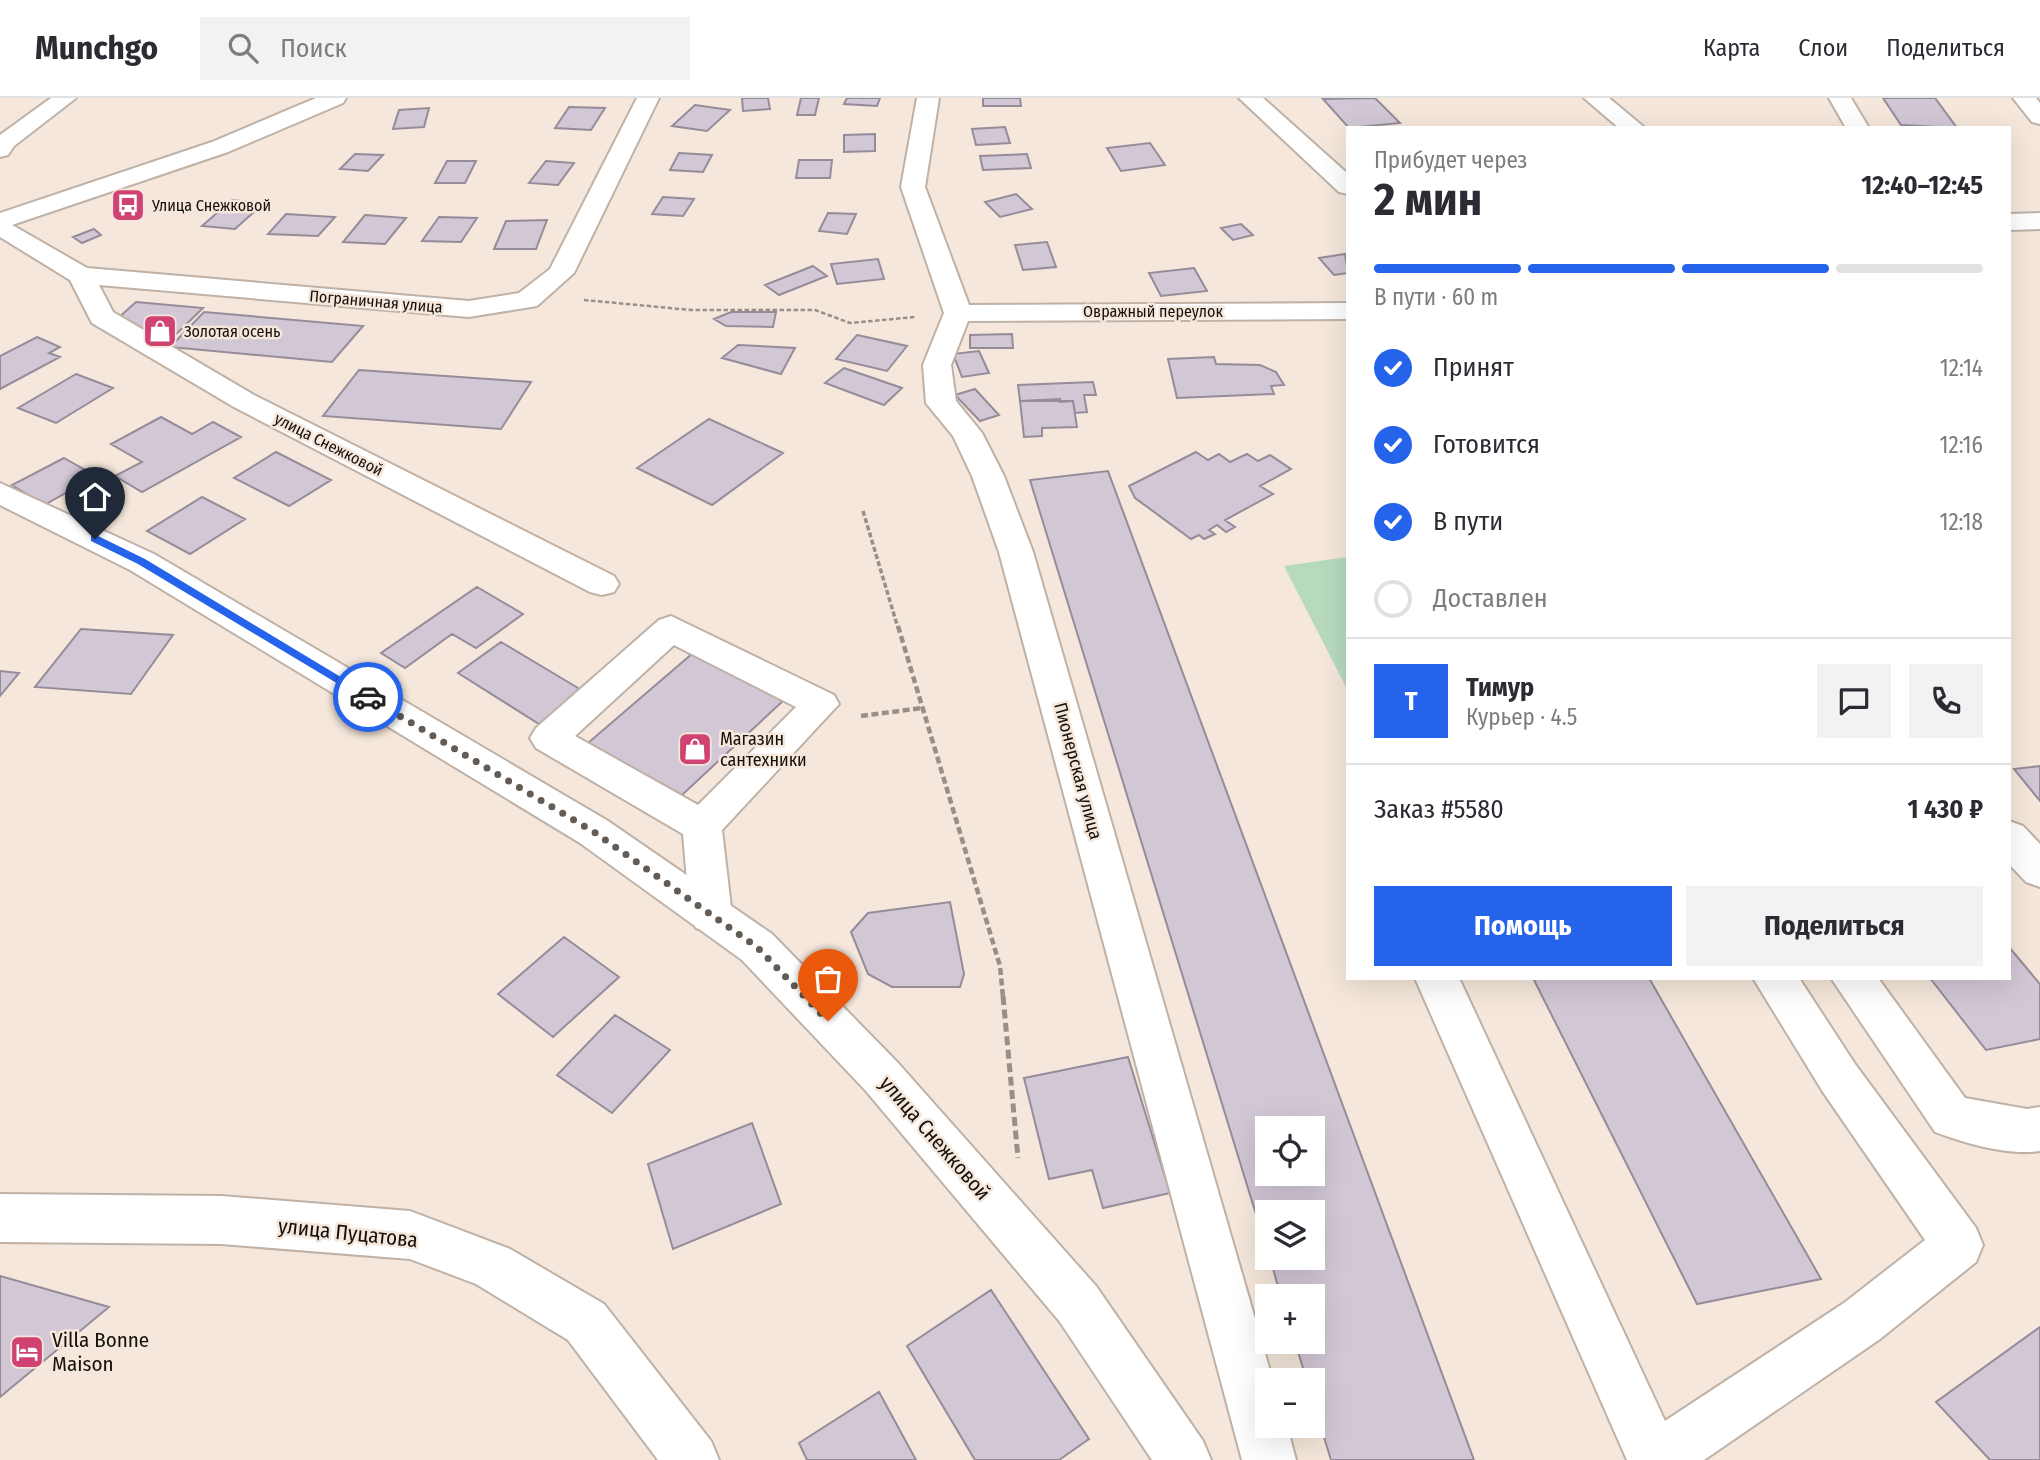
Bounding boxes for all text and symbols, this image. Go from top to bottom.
search box [200,17,690,80]
text: Munchgo [35,28,158,68]
icon: search [224,29,262,67]
text: Поиск [280,33,347,64]
text: Карта [1703,34,1760,62]
text: Слои [1798,34,1848,62]
text: Поделиться [1886,34,2005,62]
text: Прибудет через [1374,146,1527,174]
text: 12:40–12:45 [1861,170,1983,201]
text: 2 мин [1374,172,1482,227]
bus stop icon: Улица Снежковой [109,186,147,224]
place label: Улица Снежковой [151,196,271,215]
text: В пути · 60 m [1374,283,1498,311]
street label: Пограничная улица [309,286,444,317]
street label: Овражный переулок [1083,302,1223,321]
shop icon: Золотая осень [141,312,179,350]
place label: Золотая осень [184,322,280,341]
icon: check [1374,349,1412,387]
text: Принят [1433,352,1514,383]
text: 12:14 [1940,354,1983,382]
street label: улица Снежковой [271,409,386,480]
icon: check [1374,426,1412,464]
text: Готовится [1433,429,1540,460]
text: 12:16 [1940,431,1983,459]
pin [65,467,125,539]
icon: home [76,478,114,516]
icon: check [1374,503,1412,541]
text: В пути [1433,506,1503,537]
text: 12:18 [1939,508,1983,536]
text: Доставлен [1433,583,1548,614]
courier [333,662,403,732]
button: chat [1817,664,1891,738]
button: phone [1909,664,1983,738]
text: Тимур [1466,672,1534,703]
icon: car [349,678,387,716]
text: Т [1405,686,1417,717]
street label: Пионерская улица [1049,700,1107,842]
text: Курьер · 4.5 [1466,703,1577,731]
place label: Магазин сантехники [720,728,807,771]
shop icon: Магазин сантехники [676,730,714,768]
text: Заказ #5580 [1374,794,1504,825]
text: 1 430 ₽ [1908,794,1983,825]
button: Помощь [1374,886,1672,966]
button: Поделиться [1686,886,1983,966]
pin [798,949,858,1021]
icon: bag [809,960,847,998]
street label: улица Снежковой [874,1071,996,1205]
map controls [1255,1116,1325,1438]
button: locate [1255,1116,1325,1186]
button: layers [1255,1200,1325,1270]
street label: улица Пуцатова [277,1213,419,1253]
button: + [1255,1284,1325,1354]
place label: Villa Bonne Maison [52,1327,149,1377]
hotel icon: Villa Bonne Maison [8,1333,46,1371]
button: − [1255,1368,1325,1438]

